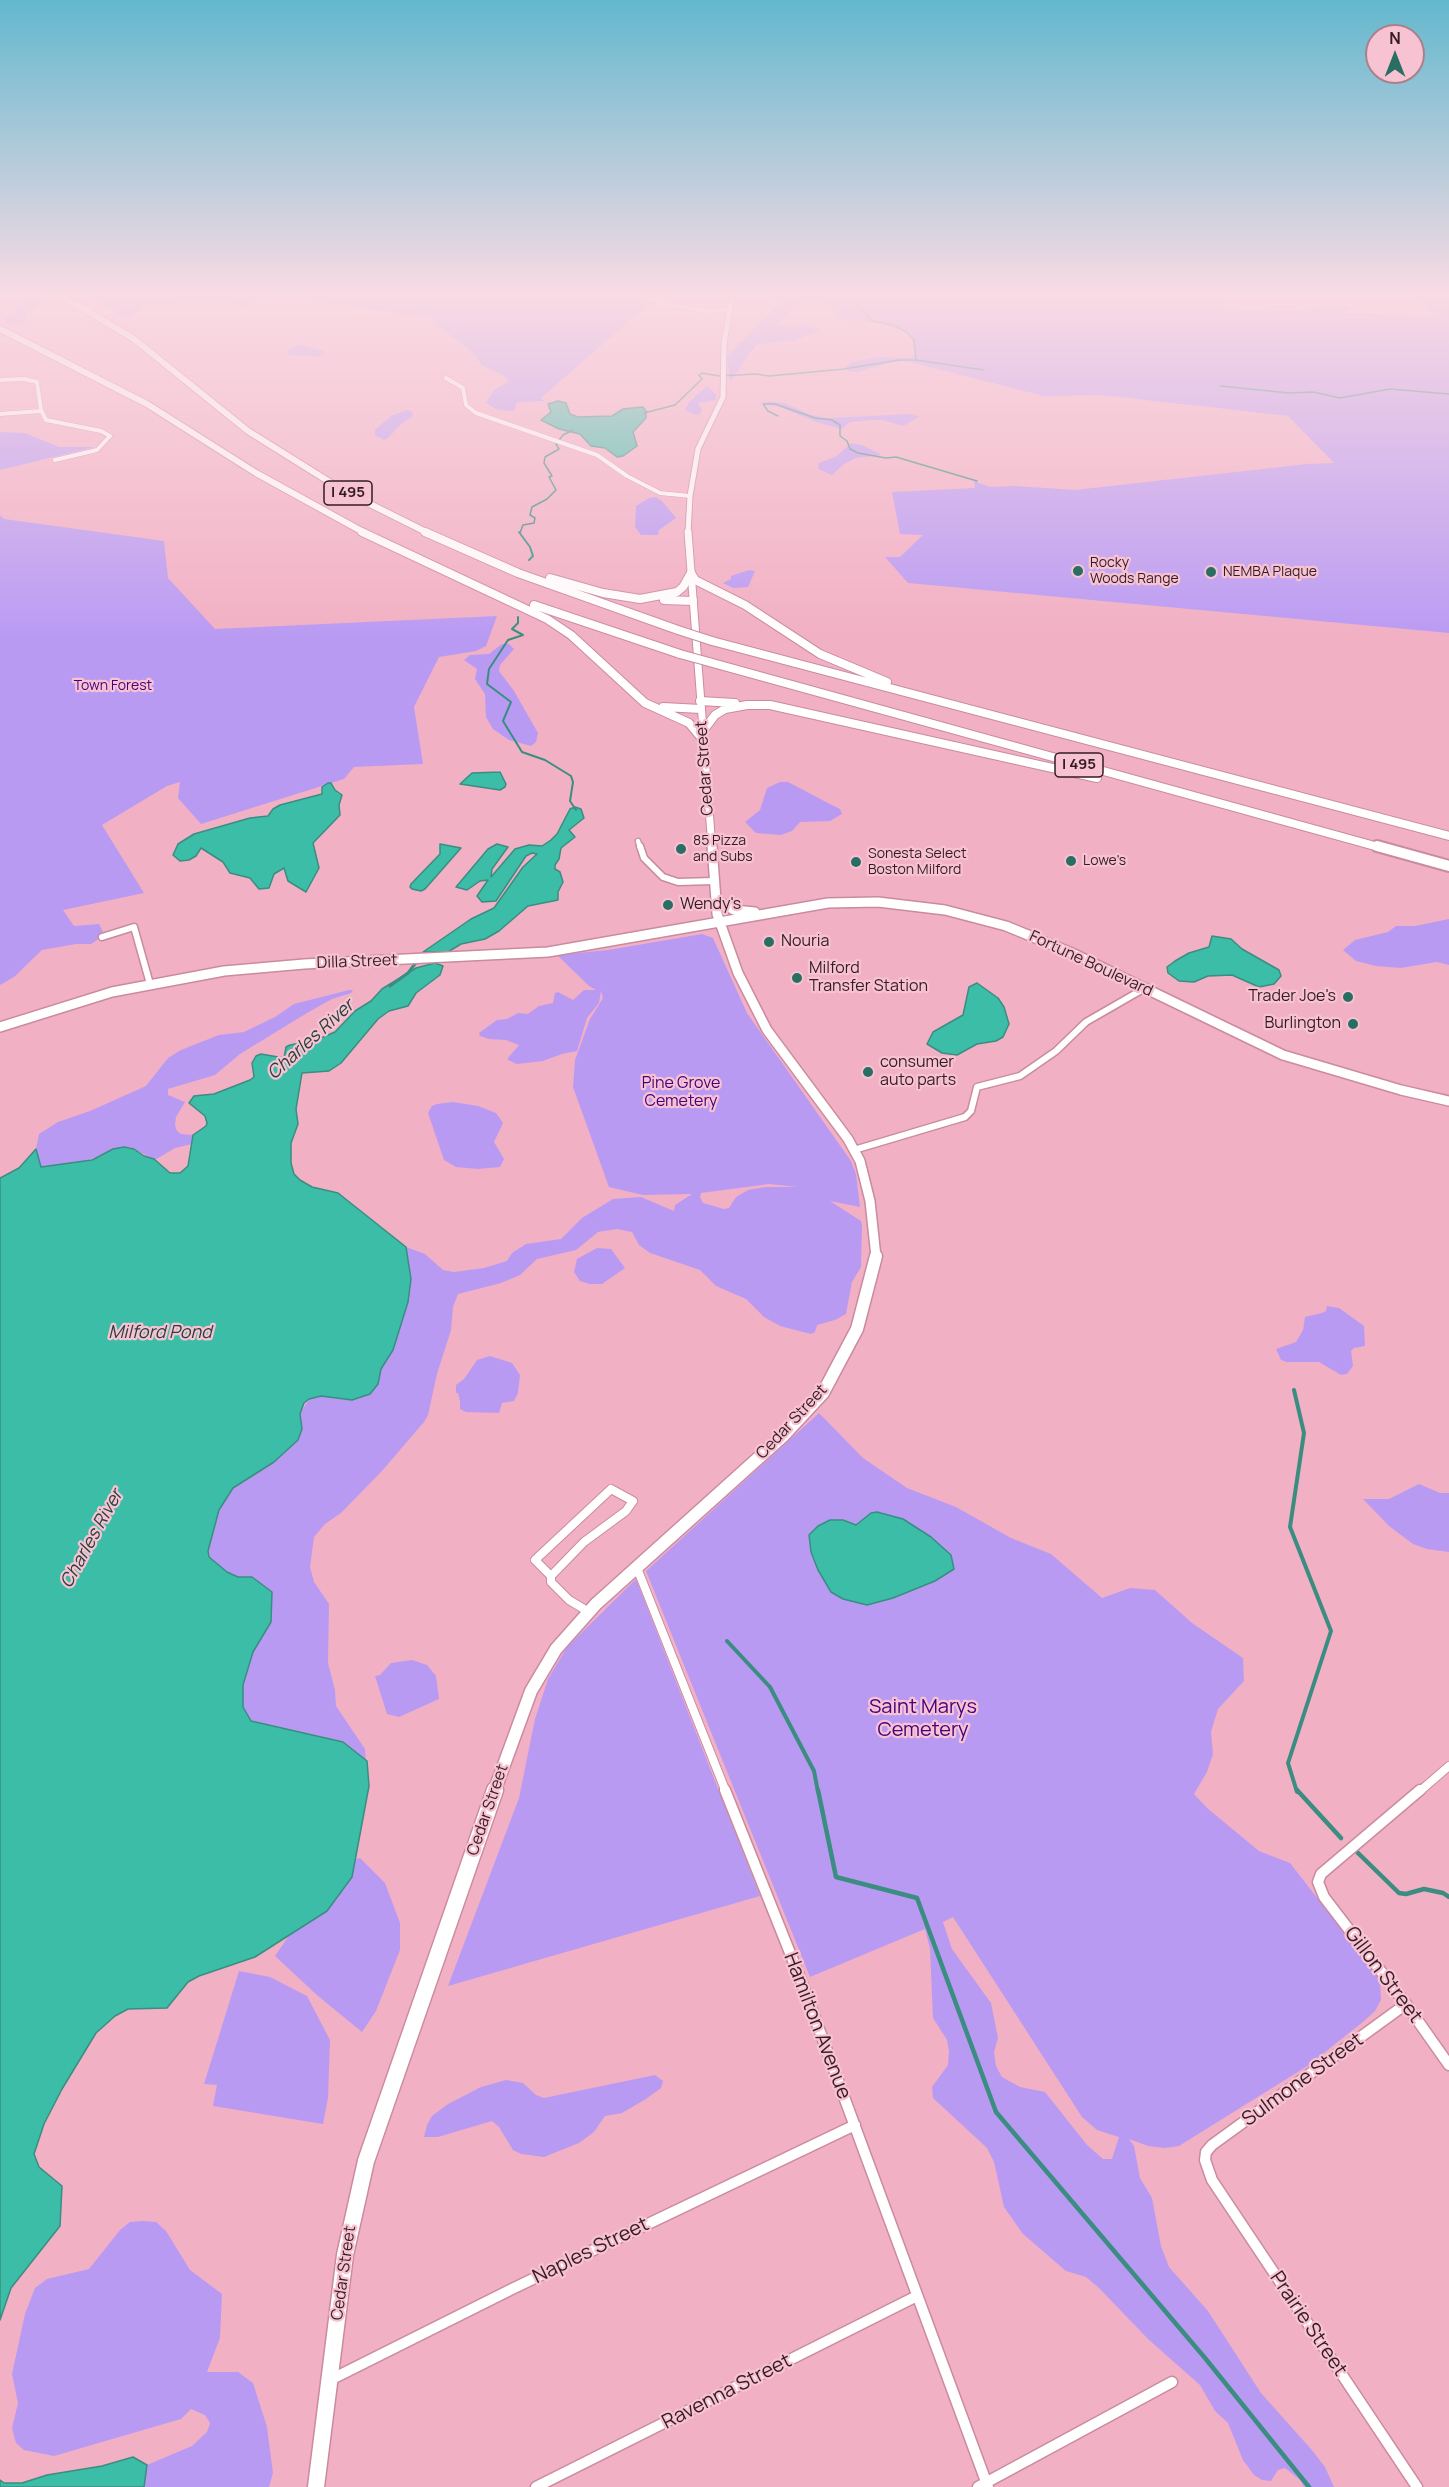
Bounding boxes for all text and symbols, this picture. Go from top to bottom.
north arrow [1365,24,1425,84]
text: N [1389,27,1401,49]
road number: I 495 [324,481,372,505]
place label: Rocky Woods Range [1090,555,1179,588]
marker: Rocky Woods Range [1071,564,1085,578]
place label: NEMBA Plaque [1223,564,1317,580]
marker: NEMBA Plaque [1204,565,1218,579]
park label: Town Forest [74,678,152,694]
street label: Cedar Street [692,720,718,816]
road number: I 495 [1055,753,1103,777]
place label: 85 Pizza and Subs [693,833,753,866]
marker: 85 Pizza and Subs [674,842,688,856]
place label: Sonesta Select Boston Milford [868,846,967,879]
place label: Lowe's [1083,853,1126,869]
marker: Lowe's [1064,854,1078,868]
marker: Sonesta Select Boston Milford [849,855,863,869]
place label: Wendy's [680,895,741,915]
marker: Wendy's [661,898,675,912]
street label: Fortune Boulevard [1026,927,1156,1001]
place label: Nouria [781,932,829,952]
marker: Nouria [762,935,776,949]
street label: Dilla Street [316,951,398,973]
place label: Milford Transfer Station [809,959,928,997]
marker: Milford Transfer Station [790,971,804,985]
place label: Trader Joe's [1248,987,1336,1007]
marker: Trader Joe's [1341,990,1355,1004]
water label: Charles River [263,995,359,1085]
place label: Burlington [1264,1014,1341,1034]
marker: Burlington [1346,1017,1360,1031]
place label: consumer auto parts [880,1053,956,1091]
marker: consumer auto parts [861,1065,875,1079]
park label: Pine Grove Cemetery [642,1074,720,1112]
water label: Milford Pond [108,1322,212,1344]
street label: Cedar Street [753,1381,831,1463]
water label: Charles River [56,1486,128,1592]
park label: Saint Marys Cemetery [869,1695,977,1742]
street label: Cedar Street [463,1762,513,1858]
street label: Gillon Street [1339,1922,1427,2028]
street label: Hamilton Avenue [778,1949,856,2103]
street label: Sulmone Street [1238,2028,1368,2132]
street label: Naples Street [529,2213,653,2289]
street label: Cedar Street [328,2225,360,2321]
street label: Prairie Street [1264,2267,1352,2381]
street label: Ravenna Street [658,2349,796,2435]

